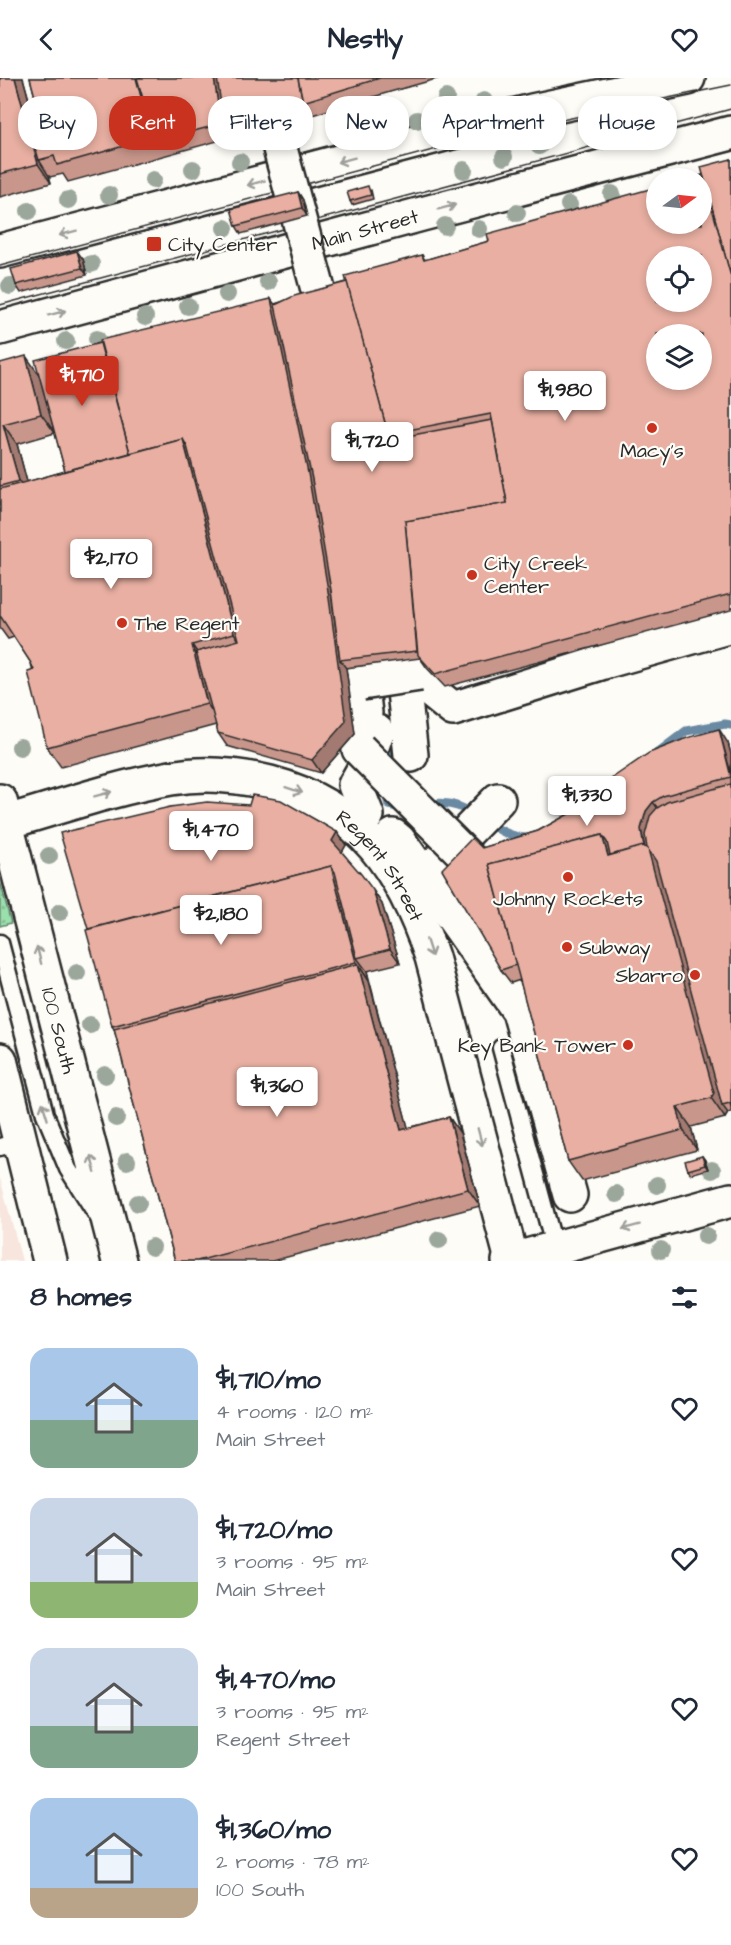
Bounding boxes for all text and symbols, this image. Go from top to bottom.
text: Nestly [328,20,403,58]
icon: back [30,23,63,56]
icon: heart [668,23,701,56]
chip: Buy [18,96,97,150]
chip: Rent [109,96,196,150]
chip: Filters [208,96,313,150]
chip: New [325,96,409,150]
chip: Apartment [421,96,566,150]
chip: House [578,96,677,150]
one-way arrow [337,155,356,167]
north arrow [646,168,712,234]
map controls [646,168,712,390]
one-way arrow [247,178,266,189]
one-way arrow [438,201,457,212]
street label: Main Street [309,203,422,258]
one-way arrow [59,228,78,239]
place label: City Center [168,231,277,260]
marker: City Center [145,235,163,253]
button: locate [646,246,712,312]
one-way arrow [47,307,66,318]
button: layers [646,324,712,390]
pin: $1,710 [33,356,131,407]
text: $1,710 [60,361,104,389]
pin: $1,980 [516,371,614,422]
text: $1,980 [538,376,592,404]
marker: Macy's [645,421,659,435]
pin: $1,720 [323,422,421,473]
text: $1,720 [345,427,399,455]
place label: Macy's [620,437,684,466]
pin: $2,170 [62,539,160,590]
text: $2,170 [84,544,138,572]
place label: City Creek Center [484,550,587,601]
marker: City Creek Center [465,568,479,582]
place label: The Regent [134,610,240,639]
marker: The Regent [115,616,129,630]
pin: $1,330 [538,776,636,827]
text: $1,330 [562,781,612,809]
one-way arrow [284,786,303,797]
one-way arrow [93,788,112,799]
street label: Regent Street [330,804,430,926]
pin: $1,470 [162,811,260,862]
text: $1,470 [183,816,239,844]
marker: Johnny Rockets [561,870,575,884]
place label: Johnny Rockets [493,885,643,914]
pin: $2,180 [172,895,270,946]
text: $2,180 [194,900,248,928]
place label: Subway [579,934,651,963]
one-way arrow [424,938,435,957]
marker: Subway [560,940,574,954]
one-way arrow [33,945,45,964]
place label: Sbarro [615,962,683,990]
marker: Sbarro [688,968,702,982]
street label: 100 South [34,985,83,1077]
place label: Key Bank Tower [458,1032,616,1061]
marker: Key Bank Tower [621,1038,635,1052]
pin: $1,360 [228,1067,326,1118]
text: $1,360 [251,1072,303,1100]
one-way arrow [39,1101,50,1120]
one-way arrow [474,1127,486,1146]
one-way arrow [87,1155,99,1174]
one-way arrow [622,1222,641,1234]
text: 8 homes [30,1279,132,1315]
icon: filters [668,1281,701,1314]
text: $1,710/mo [216,1362,321,1398]
icon: home [78,1372,150,1444]
icon: heart [668,1392,701,1425]
text: 4 rooms · 120 m² [216,1398,373,1426]
text: Main Street [216,1426,325,1454]
text: $1,720/mo [216,1512,332,1548]
icon: home [78,1522,150,1594]
icon: heart [668,1542,701,1575]
text: 3 rooms · 95 m² [216,1548,369,1576]
text: Main Street [216,1576,325,1604]
text: $1,470/mo [216,1662,335,1698]
icon: home [78,1672,150,1744]
icon: heart [668,1692,701,1725]
text: 3 rooms · 95 m² [216,1698,369,1726]
text: Regent Street [216,1726,350,1754]
text: $1,360/mo [216,1812,331,1848]
icon: home [78,1822,150,1894]
icon: heart [668,1842,701,1875]
text: 2 rooms · 78 m² [216,1848,370,1876]
text: 100 South [216,1876,304,1904]

